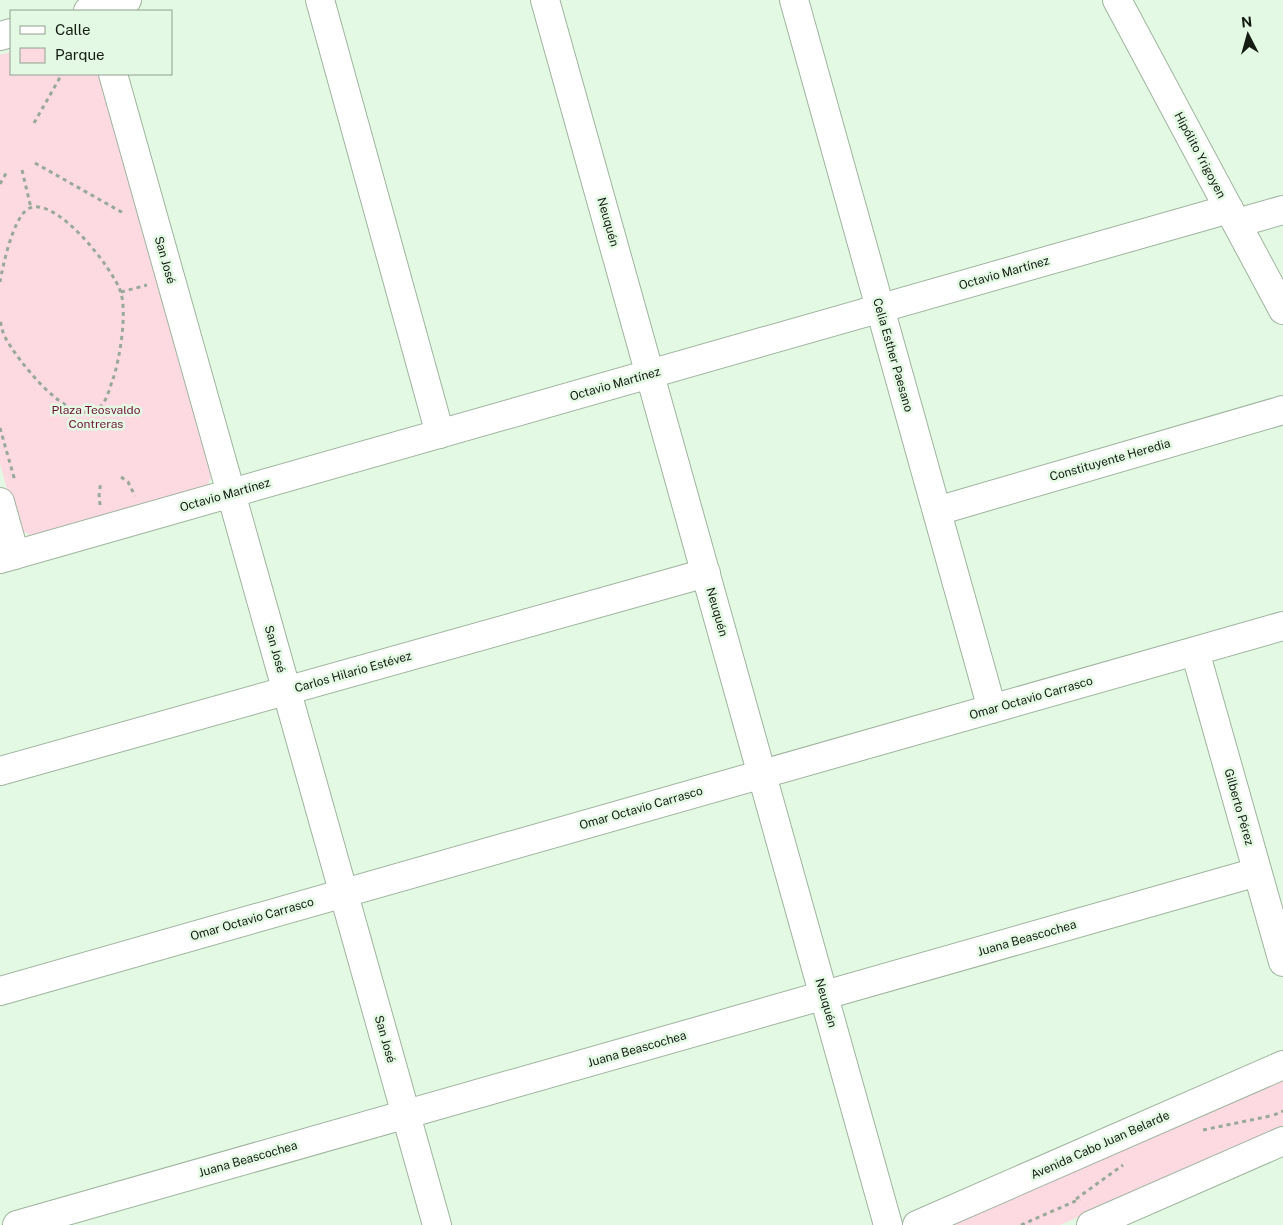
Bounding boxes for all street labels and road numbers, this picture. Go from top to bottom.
street label: Hipólito Yrigoyen [1171,110,1229,201]
street label: Neuquén [594,196,622,248]
street label: San José [152,235,179,286]
street label: Octavio Martínez [957,253,1051,293]
street label: Celia Esther Paesano [870,296,916,414]
street label: Octavio Martínez [568,364,662,404]
street label: Constituyente Heredia [1048,436,1172,484]
street label: Octavio Martínez [178,475,272,515]
street label: Neuquén [703,586,731,638]
street label: San José [262,624,289,675]
street label: Carlos Hilario Estévez [293,649,413,695]
street label: Omar Octavio Carrasco [968,674,1095,722]
street label: Gilberto Pérez [1221,767,1257,847]
street label: Omar Octavio Carrasco [578,784,705,832]
street label: Omar Octavio Carrasco [189,895,316,943]
street label: Juana Beascochea [976,917,1078,959]
street label: Neuquén [812,977,840,1029]
street label: San José [372,1014,399,1065]
street label: Juana Beascochea [586,1028,688,1070]
street label: Avenida Cabo Juan Belarde [1028,1108,1172,1182]
street label: Juana Beascochea [197,1138,299,1180]

